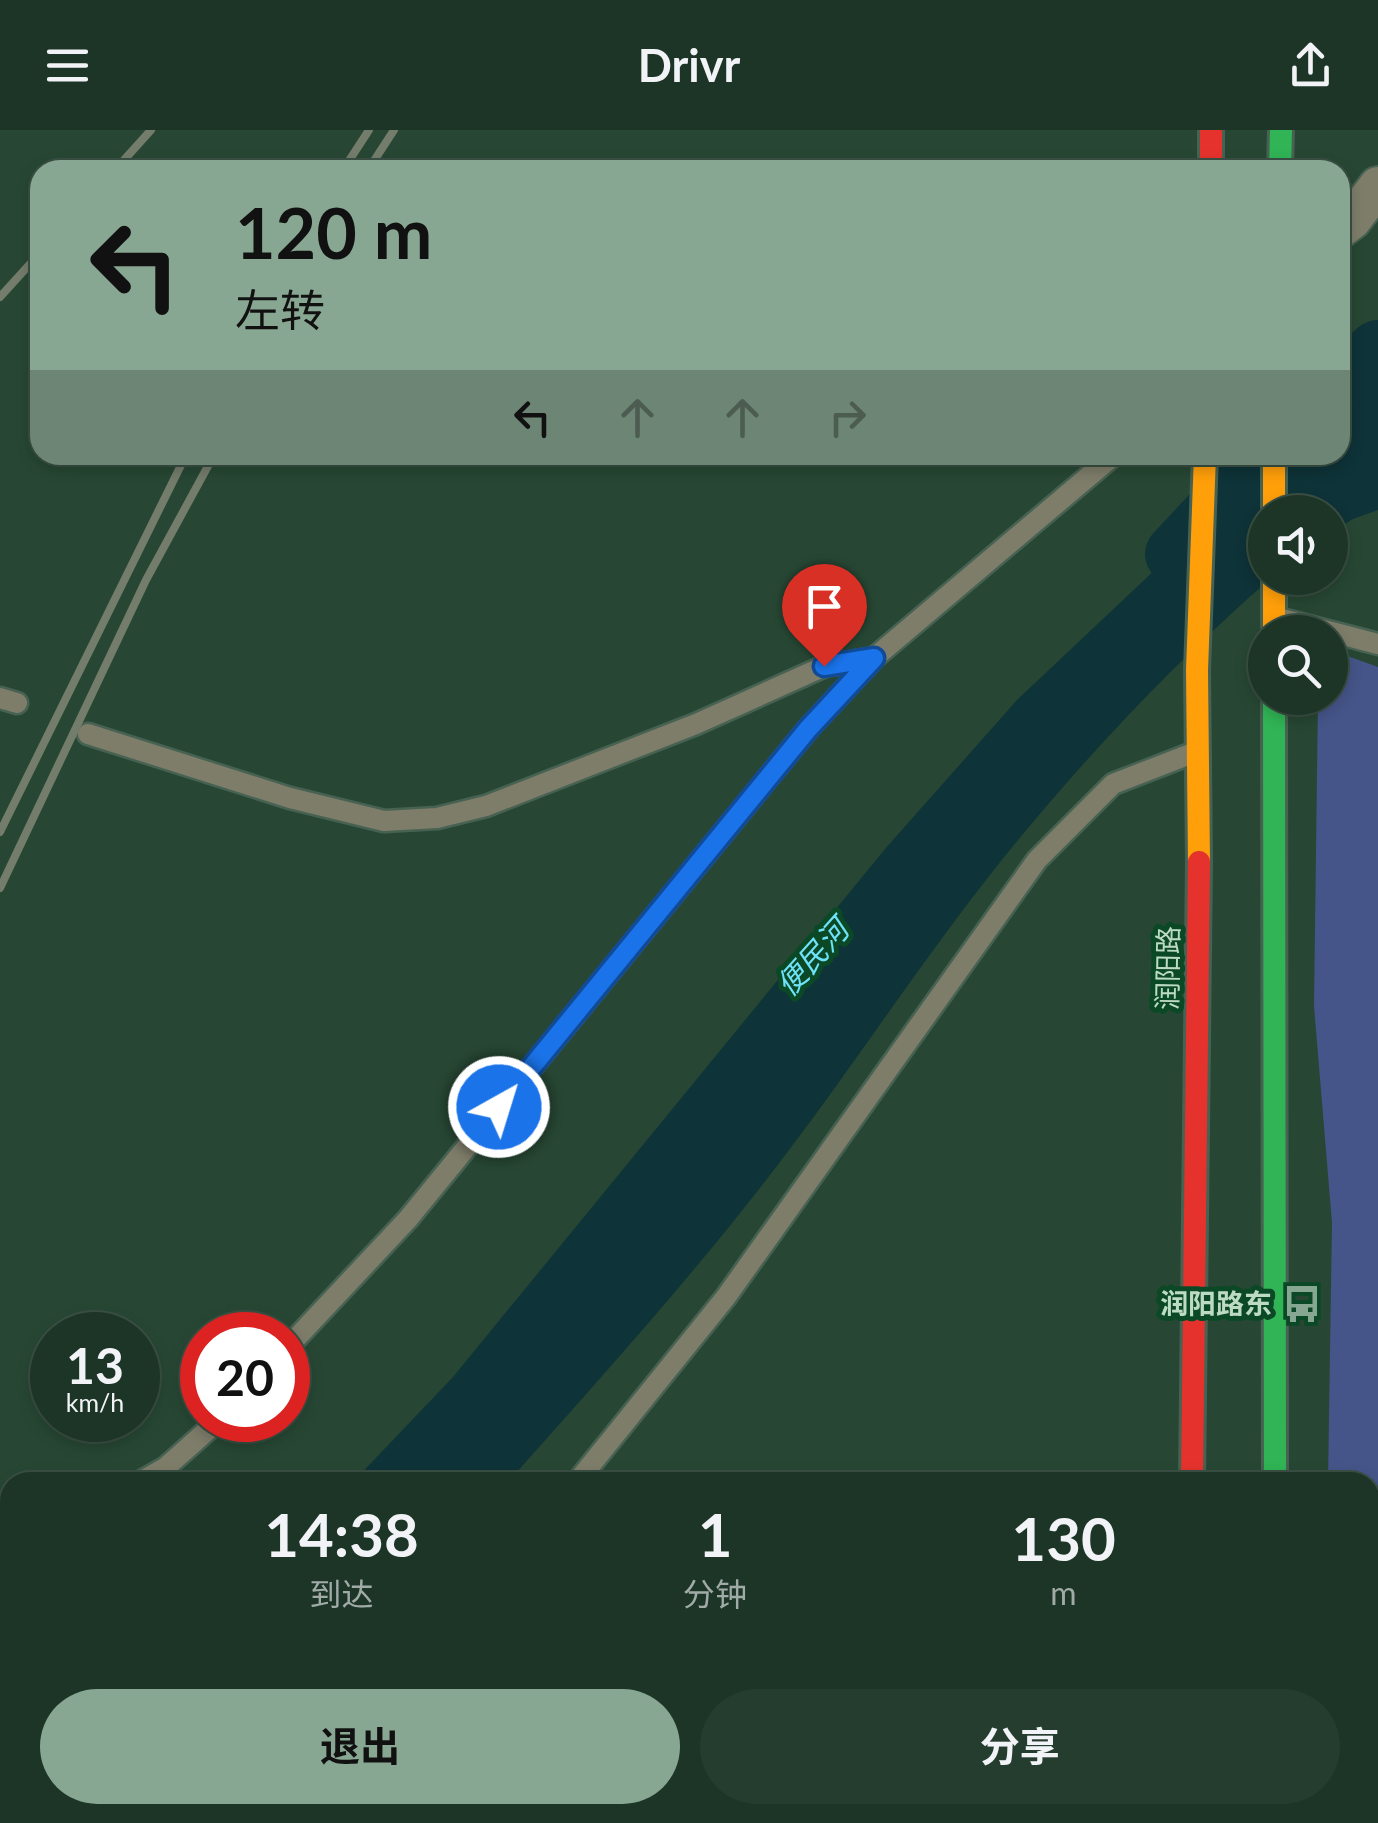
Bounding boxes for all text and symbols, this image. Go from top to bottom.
icon: menu [40,38,95,93]
text: Drivr [638,38,740,92]
icon: share [1283,38,1338,93]
text: 120 m [235,190,432,274]
icon: left [70,200,200,330]
text: 左转 [235,283,325,337]
icon: left [505,390,560,445]
icon: ahead [610,390,665,445]
icon: ahead [715,390,770,445]
icon: right [820,390,875,445]
map controls [1248,495,1348,715]
button: sound [1248,495,1348,595]
pin [782,564,867,667]
icon: arrive [797,579,852,634]
button: search [1248,615,1348,715]
water label: 便民河 [768,907,858,1002]
street label: 润阳路 [1149,926,1185,1010]
position arrow [447,1055,551,1159]
bus stop icon: 润阳路东 [1281,1283,1323,1325]
place label: 润阳路东 [1160,1286,1272,1320]
speed limit sign: 20 [180,1312,310,1442]
text: 13 [66,1335,124,1395]
text: km/h [66,1387,124,1417]
text: 14:38 [264,1498,419,1570]
text: 1 [698,1498,733,1570]
text: 130 [1011,1502,1116,1574]
text: m [1050,1573,1077,1612]
text: 到达 [310,1574,374,1613]
text: 分钟 [683,1574,747,1613]
button: 退出 [40,1689,680,1804]
button: 分享 [700,1689,1340,1804]

